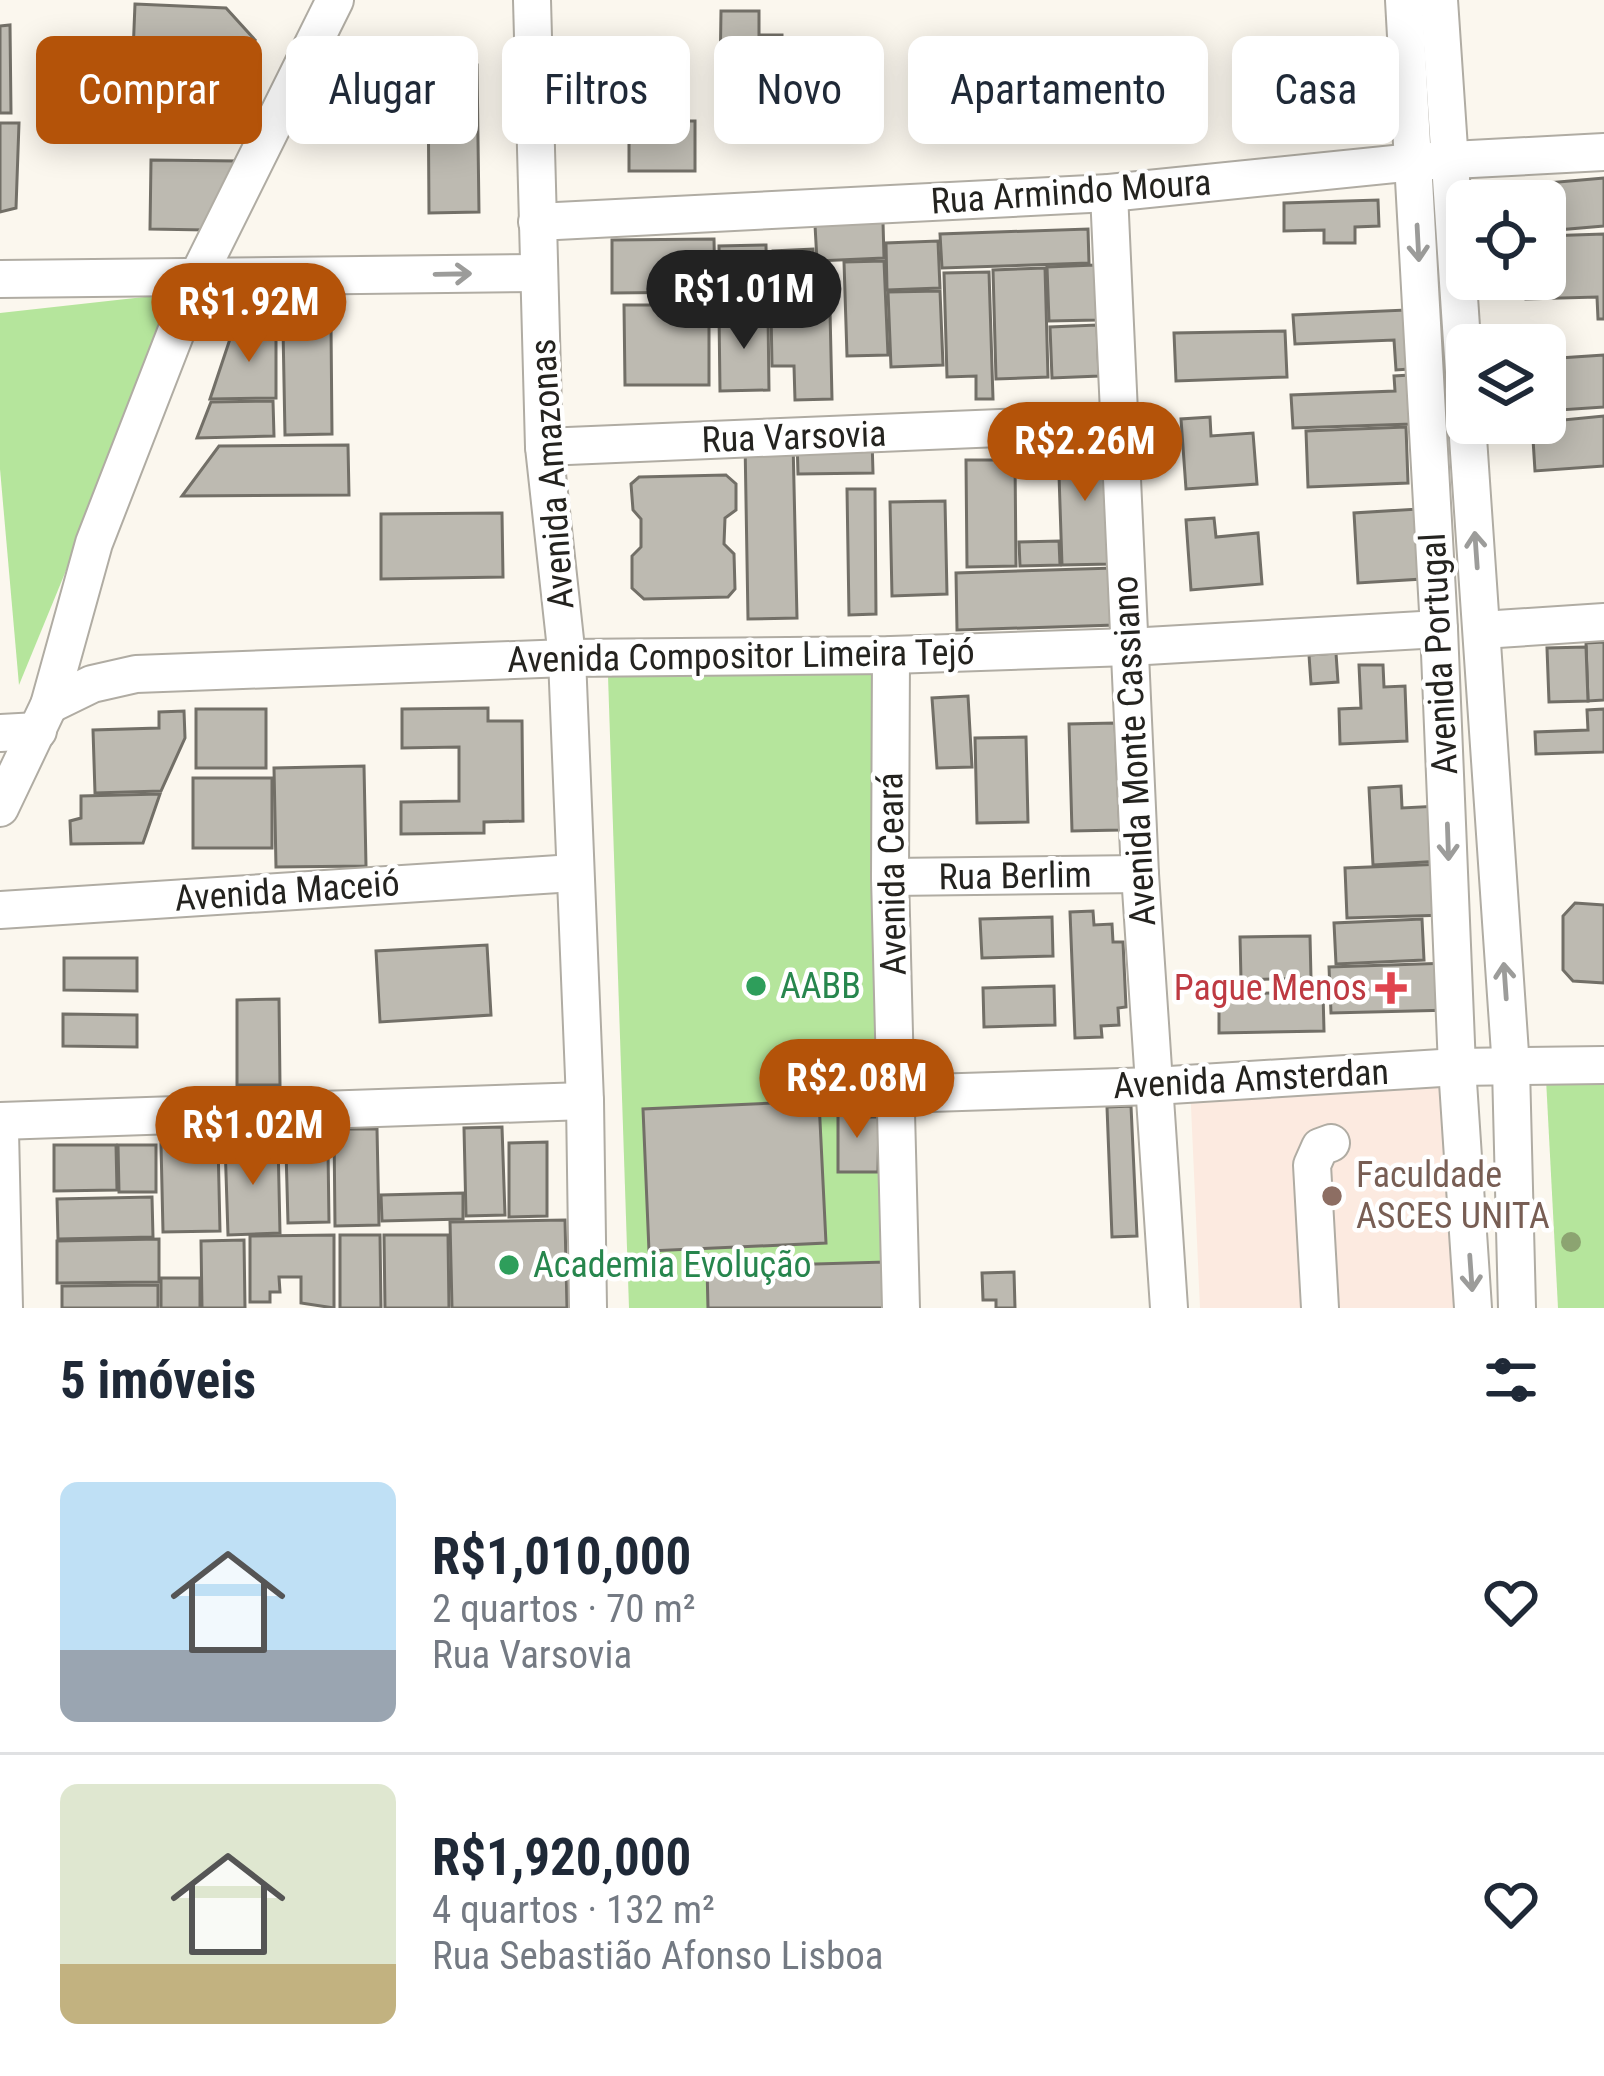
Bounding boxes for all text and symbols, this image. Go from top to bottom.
chip: Comprar [36,36,262,144]
chip: Alugar [286,36,478,144]
chip: Filtros [502,36,690,144]
chip: Novo [714,36,884,144]
chip: Apartamento [908,36,1208,144]
chip: Casa [1232,36,1399,144]
street label: Rua Armindo Moura [929,161,1213,223]
map controls [1446,180,1566,444]
button: locate [1446,180,1566,300]
one-way arrow [1407,223,1430,262]
pin: R$1.01M [633,250,855,352]
pin: R$1.92M [138,263,360,365]
one-way arrow [433,263,472,285]
text: R$1.01M [673,266,815,312]
text: R$1.92M [178,279,320,325]
button: layers [1446,324,1566,444]
street label: Avenida Amazonas [522,337,582,611]
pin: R$2.26M [974,402,1196,504]
street label: Rua Varsovia [701,413,887,461]
text: R$2.26M [1014,418,1156,464]
one-way arrow [1465,531,1488,570]
street label: Avenida Portugal [1412,532,1466,776]
street label: Avenida Monte Cassiano [1104,575,1164,927]
street label: Avenida Compositor Limeira Tejó [507,631,975,681]
street label: Avenida Ceará [869,772,915,976]
one-way arrow [1436,822,1459,861]
street label: Rua Berlim [938,854,1092,898]
street label: Avenida Maceió [173,862,401,920]
one-way arrow [1494,962,1517,1001]
place label: AABB [780,965,861,1007]
place label: Pague Menos [1174,967,1367,1009]
marker: AABB [743,973,769,999]
marker: Pague Menos [1378,975,1404,1001]
pin: R$2.08M [746,1039,968,1141]
street label: Avenida Amsterdan [1112,1051,1390,1107]
text: R$2.08M [786,1055,928,1101]
pin: R$1.02M [142,1086,364,1188]
text: R$1.02M [182,1102,324,1148]
place label: Faculdade ASCES UNITA [1356,1154,1550,1237]
marker: Faculdade ASCES UNITA [1319,1183,1345,1209]
place label: Academia Evolução [533,1244,812,1286]
marker: Academia Evolução [496,1252,522,1278]
one-way arrow [1459,1253,1482,1292]
icon: filters [1478,1347,1544,1413]
text: 5 imóveis [60,1351,256,1410]
text: R$1,010,000 [432,1527,691,1586]
icon: home [156,1530,300,1674]
icon: heart [1478,1569,1544,1635]
text: 2 quartos · 70 m² [432,1586,696,1632]
text: Rua Varsovia [432,1632,632,1678]
text: R$1,920,000 [432,1828,691,1887]
icon: home [156,1832,300,1976]
icon: heart [1478,1871,1544,1937]
text: 4 quartos · 132 m² [432,1887,715,1933]
text: Rua Sebastião Afonso Lisboa [432,1933,883,1979]

